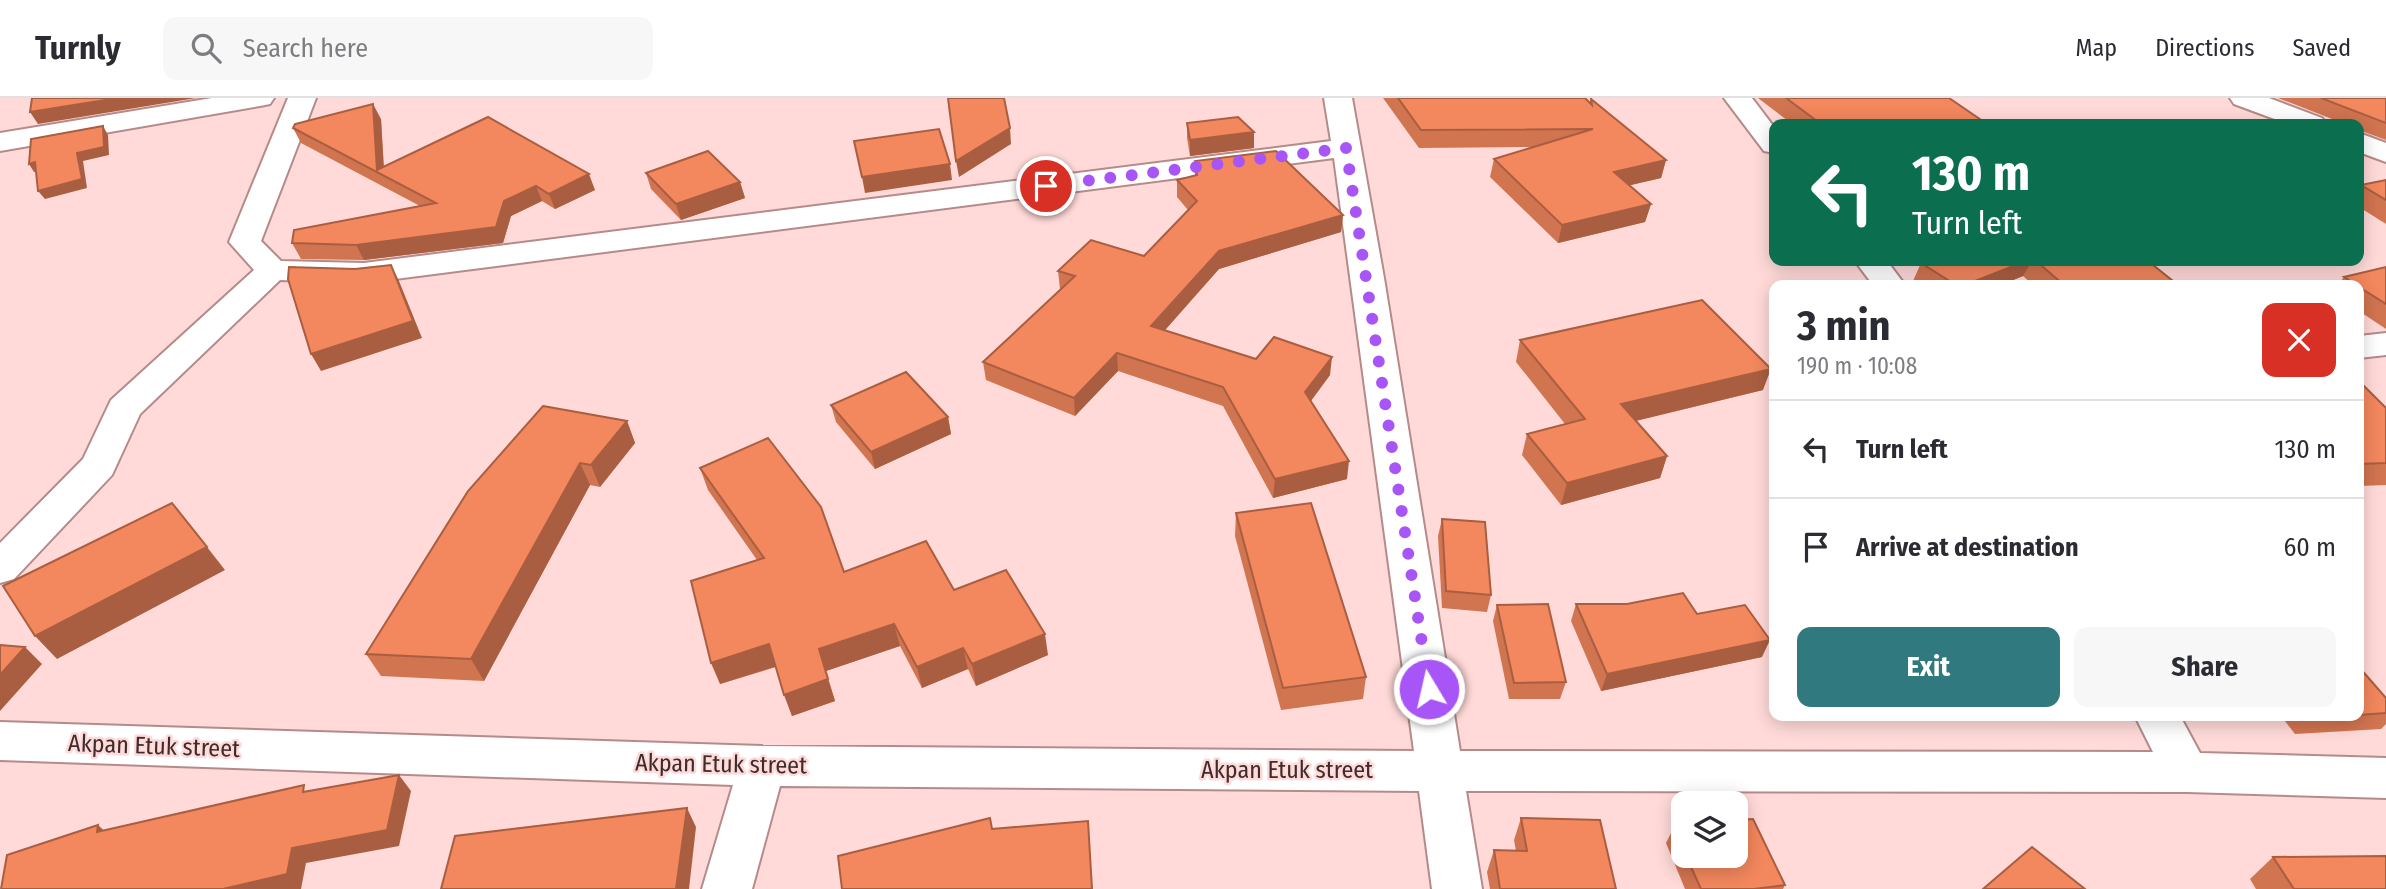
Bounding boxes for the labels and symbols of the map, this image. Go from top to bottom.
pin [1016,156,1076,216]
position arrow [1392,652,1466,726]
street label: Akpan Etuk street [68,729,241,763]
street label: Akpan Etuk street [635,749,807,780]
street label: Akpan Etuk street [1201,756,1373,784]

